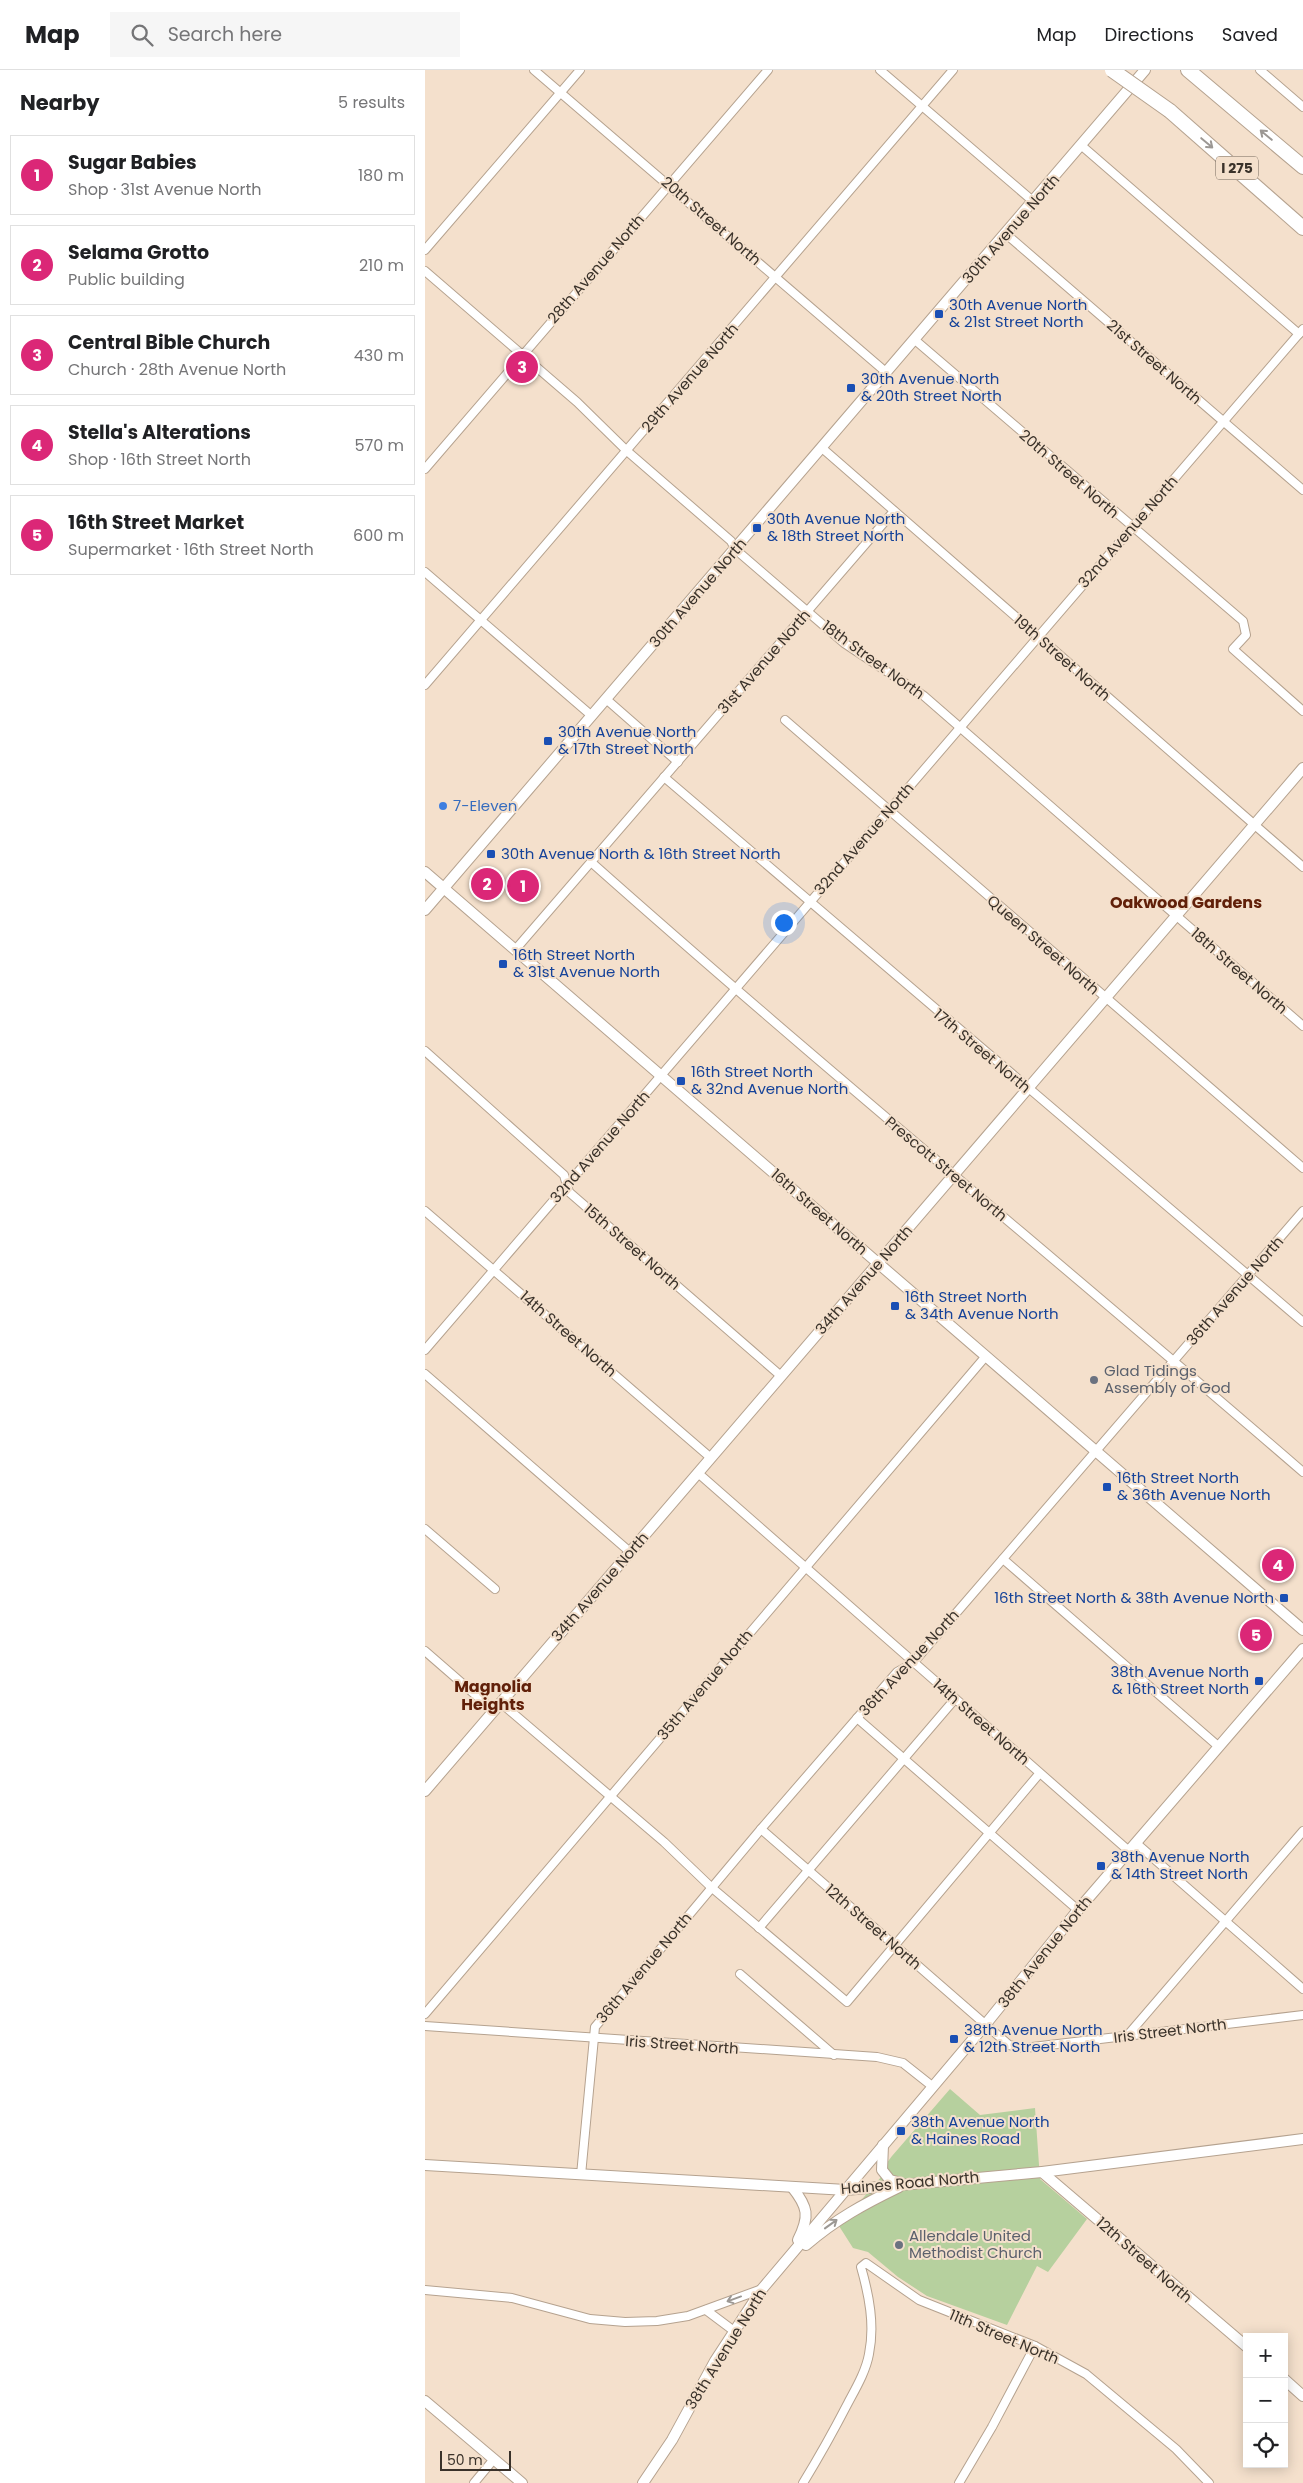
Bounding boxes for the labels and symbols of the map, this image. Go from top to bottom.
one-way arrow [1260,130,1273,141]
one-way arrow [1200,137,1213,148]
road number: I 275 [1216,156,1258,180]
street label: 30th Avenue North [957,170,1064,288]
street label: 20th Street North [657,171,766,270]
street label: 28th Avenue North [542,210,649,328]
place label: 30th Avenue North & 21st Street North [949,294,1087,332]
marker: 30th Avenue North & 21st Street North [933,308,945,320]
street label: 21st Street North [1102,315,1206,409]
street label: 29th Avenue North [636,319,743,437]
pin: 3 [506,348,538,386]
place label: 30th Avenue North & 20th Street North [861,368,1002,406]
marker: 30th Avenue North & 20th Street North [845,382,857,394]
street label: 20th Street North [1015,424,1124,523]
street label: 32nd Avenue North [1073,471,1182,592]
place label: 30th Avenue North & 18th Street North [767,508,905,546]
marker: 30th Avenue North & 18th Street North [751,522,763,534]
street label: 30th Avenue North [644,534,751,652]
street label: 31st Avenue North [712,605,815,718]
street label: 19th Street North [1009,610,1115,706]
street label: 18th Street North [818,615,929,704]
place label: 30th Avenue North & 17th Street North [558,721,696,759]
marker: 30th Avenue North & 17th Street North [542,735,554,747]
street label: 32nd Avenue North [809,778,918,899]
place label: 7-Eleven [453,795,517,816]
marker: 7-Eleven [437,800,449,812]
place label: 30th Avenue North & 16th Street North [501,843,781,864]
marker: 30th Avenue North & 16th Street North [485,848,497,860]
pin: 2 [471,865,503,903]
pin: 1 [507,867,539,905]
street label: Queen Street North [983,890,1104,999]
district label: Oakwood Gardens [1110,891,1262,914]
your location [771,910,797,936]
street label: 18th Street North [1186,923,1292,1019]
place label: 16th Street North & 31st Avenue North [513,944,660,982]
marker: 16th Street North & 31st Avenue North [497,958,509,970]
street label: 17th Street North [929,1004,1035,1097]
place label: 16th Street North & 32nd Avenue North [691,1061,848,1099]
marker: 16th Street North & 32nd Avenue North [675,1075,687,1087]
street label: 32nd Avenue North [545,1086,654,1207]
street label: Prescott Street North [881,1111,1012,1226]
street label: 16th Street North [766,1164,872,1260]
street label: 15th Street North [579,1199,685,1295]
street label: 34th Avenue North [810,1221,917,1339]
street label: 36th Avenue North [1181,1231,1288,1350]
street label: 14th Street North [515,1286,621,1382]
place label: 16th Street North & 34th Avenue North [905,1286,1059,1324]
marker: 16th Street North & 34th Avenue North [889,1300,901,1312]
place label: Glad Tidings Assembly of God [1104,1360,1231,1398]
marker: Glad Tidings Assembly of God [1088,1374,1100,1386]
place label: 16th Street North & 36th Avenue North [1117,1467,1271,1505]
marker: 16th Street North & 36th Avenue North [1101,1481,1113,1493]
street label: 34th Avenue North [546,1528,653,1646]
pin: 4 [1262,1546,1294,1584]
place label: 16th Street North & 38th Avenue North [994,1587,1274,1608]
marker: 16th Street North & 38th Avenue North [1278,1592,1290,1604]
street label: 36th Avenue North [854,1605,964,1720]
pin: 5 [1240,1616,1272,1654]
street label: 35th Avenue North [652,1625,757,1744]
place label: 38th Avenue North & 16th Street North [1111,1661,1249,1699]
street label: 14th Street North [928,1674,1034,1770]
district label: Magnolia Heights [454,1675,532,1716]
marker: 38th Avenue North & 16th Street North [1253,1675,1265,1687]
place label: 38th Avenue North & 14th Street North [1111,1846,1250,1884]
marker: 38th Avenue North & 14th Street North [1095,1860,1107,1872]
street label: 12th Street North [821,1879,926,1974]
street label: 38th Avenue North [993,1891,1096,2012]
street label: 36th Avenue North [591,1908,696,2028]
street label: Iris Street North [1112,2013,1228,2048]
place label: 38th Avenue North & 12th Street North [964,2019,1103,2057]
street label: Iris Street North [625,2030,739,2059]
marker: 38th Avenue North & 12th Street North [948,2033,960,2045]
place label: 38th Avenue North & Haines Road [911,2111,1050,2149]
marker: 38th Avenue North & Haines Road [895,2125,907,2137]
street label: Haines Road North [840,2166,980,2199]
street label: 12th Street North [1092,2212,1197,2307]
one-way arrow [824,2219,838,2229]
place label: Allendale United Methodist Church [909,2225,1042,2263]
marker: Allendale United Methodist Church [893,2239,905,2251]
street label: 38th Avenue North [680,2284,771,2413]
one-way arrow [727,2295,742,2304]
street label: 11th Street North [946,2304,1062,2369]
scale bar [440,2448,511,2471]

